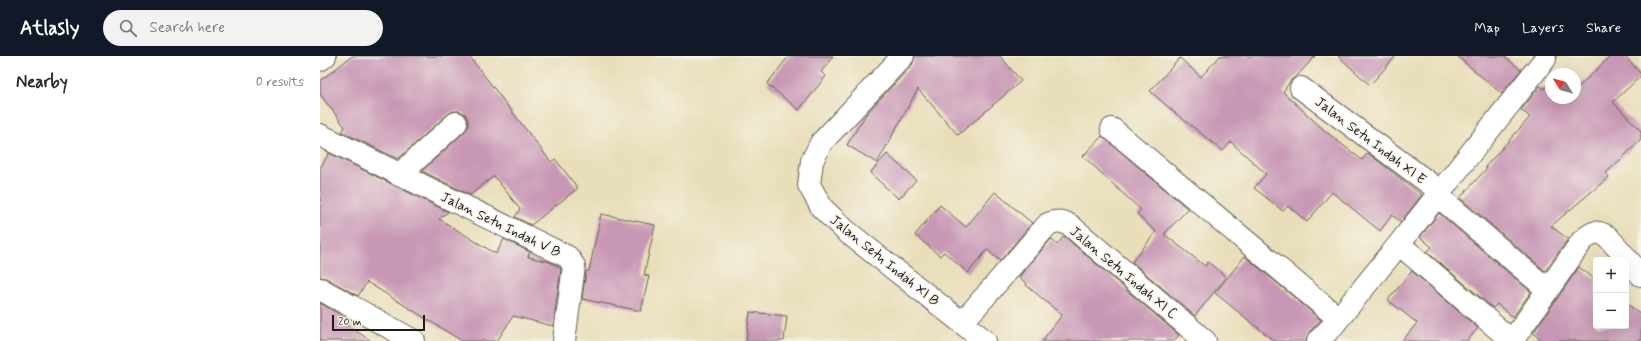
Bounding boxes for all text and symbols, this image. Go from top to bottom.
search box [103,10,383,46]
text: Atlasly [20,16,79,41]
icon: search [117,17,139,39]
text: Search here [149,18,225,38]
text: Map [1474,19,1500,37]
text: Layers [1522,19,1564,37]
text: Share [1586,19,1621,37]
north arrow [1545,68,1581,104]
text: Nearby [16,71,68,93]
text: 0 results [256,74,304,91]
street label: Jalan Setu Indah XI E [1311,93,1430,189]
street label: Jalan Setu Indah V B [438,188,564,262]
street label: Jalan Setu Indah XI B [826,211,943,311]
street label: Jalan Setu Indah XI C [1066,223,1181,323]
map controls [1593,257,1629,329]
button: + [1593,257,1629,293]
button: − [1593,293,1629,329]
scale bar [332,313,425,332]
text: 20 m [338,315,361,329]

